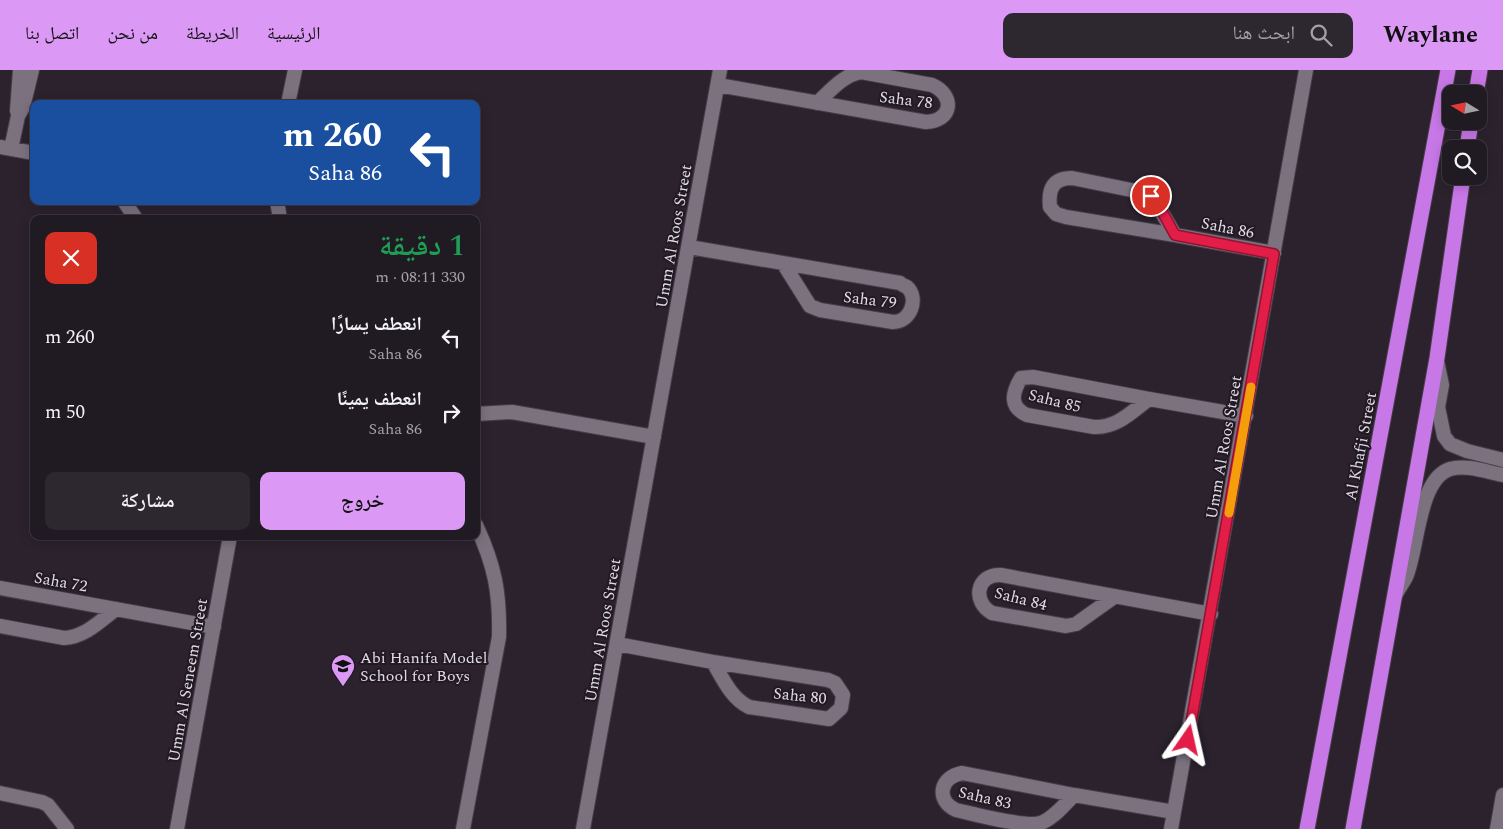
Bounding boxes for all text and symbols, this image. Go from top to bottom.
search box [1003,13,1353,58]
text: Waylane [1383,17,1478,53]
text: ابحث هنا [1232,19,1295,48]
text: اتصل بنا [25,20,79,47]
text: من نحن [107,20,158,47]
text: الخريطة [186,20,239,47]
text: الرئيسية [267,20,320,47]
icon: search [1307,21,1335,49]
street label: Saha 78 [878,85,934,115]
north arrow [1442,85,1488,130]
map controls [1442,85,1487,185]
text: 260 m [283,109,382,162]
icon: left [400,120,465,185]
button: search [1442,140,1487,185]
text: Saha 86 [308,157,382,190]
street label: Umm Al Roos Street [650,162,698,310]
pin [1130,175,1172,217]
icon: arrive [1137,182,1165,210]
street label: Saha 86 [1199,211,1256,245]
text: 1 دقيقة [379,223,465,269]
button: close [45,232,97,284]
text: 330 m · 08:11 [375,265,465,289]
street label: Saha 79 [842,285,898,315]
text: انعطف يسارًا [331,310,422,339]
text: 260 m [45,323,95,352]
icon: left [437,324,465,352]
text: Saha 86 [368,342,422,366]
street label: Umm Al Roos Street [1200,373,1248,521]
street label: Saha 85 [1026,383,1084,419]
text: انعطف يمينًا [337,385,422,414]
street label: Al Khafji Street [1339,390,1383,503]
text: 50 m [45,398,85,427]
icon: right [437,399,465,427]
text: Saha 86 [368,417,422,441]
button: مشاركة [45,472,250,530]
button: خروج [260,472,465,530]
street label: Umm Al Roos Street [579,556,627,704]
street label: Saha 72 [32,566,89,598]
street label: Saha 84 [992,581,1050,617]
street label: Umm Al Seneem Street [162,596,214,764]
place label: Abi Hanifa Model School for Boys [360,646,487,688]
school or university icon: Abi Hanifa Model School for Boys [330,653,356,687]
street label: Saha 80 [772,681,828,711]
position arrow [1161,713,1213,765]
street label: Saha 83 [956,780,1014,816]

